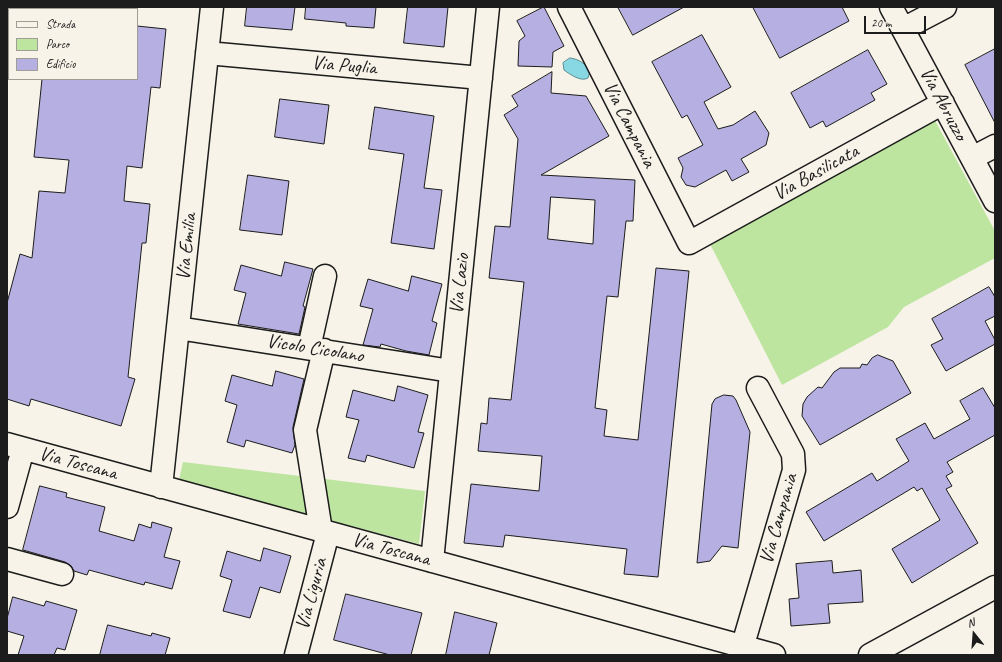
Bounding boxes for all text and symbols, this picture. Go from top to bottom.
legend [8,8,138,80]
scale bar [866,8,928,34]
text: 20 m [871,15,891,31]
text: Strada [46,16,75,32]
text: Parco [46,36,69,52]
street label: Via Puglia [311,51,377,81]
text: Edificio [46,56,76,72]
street label: Via Abruzzo [914,63,972,145]
street label: Via Campania [597,78,661,172]
street label: Via Basilicata [769,140,863,206]
street label: Via Emilia [172,212,202,282]
street label: Via Lazio [445,253,475,315]
street label: Vicolo Cicolano [265,329,365,369]
street label: Via Toscana [36,442,120,486]
street label: Via Campania [755,471,803,567]
street label: Via Toscana [349,528,433,572]
street label: Via Liguria [291,556,333,632]
north arrow [954,614,994,654]
text: N [965,615,976,630]

